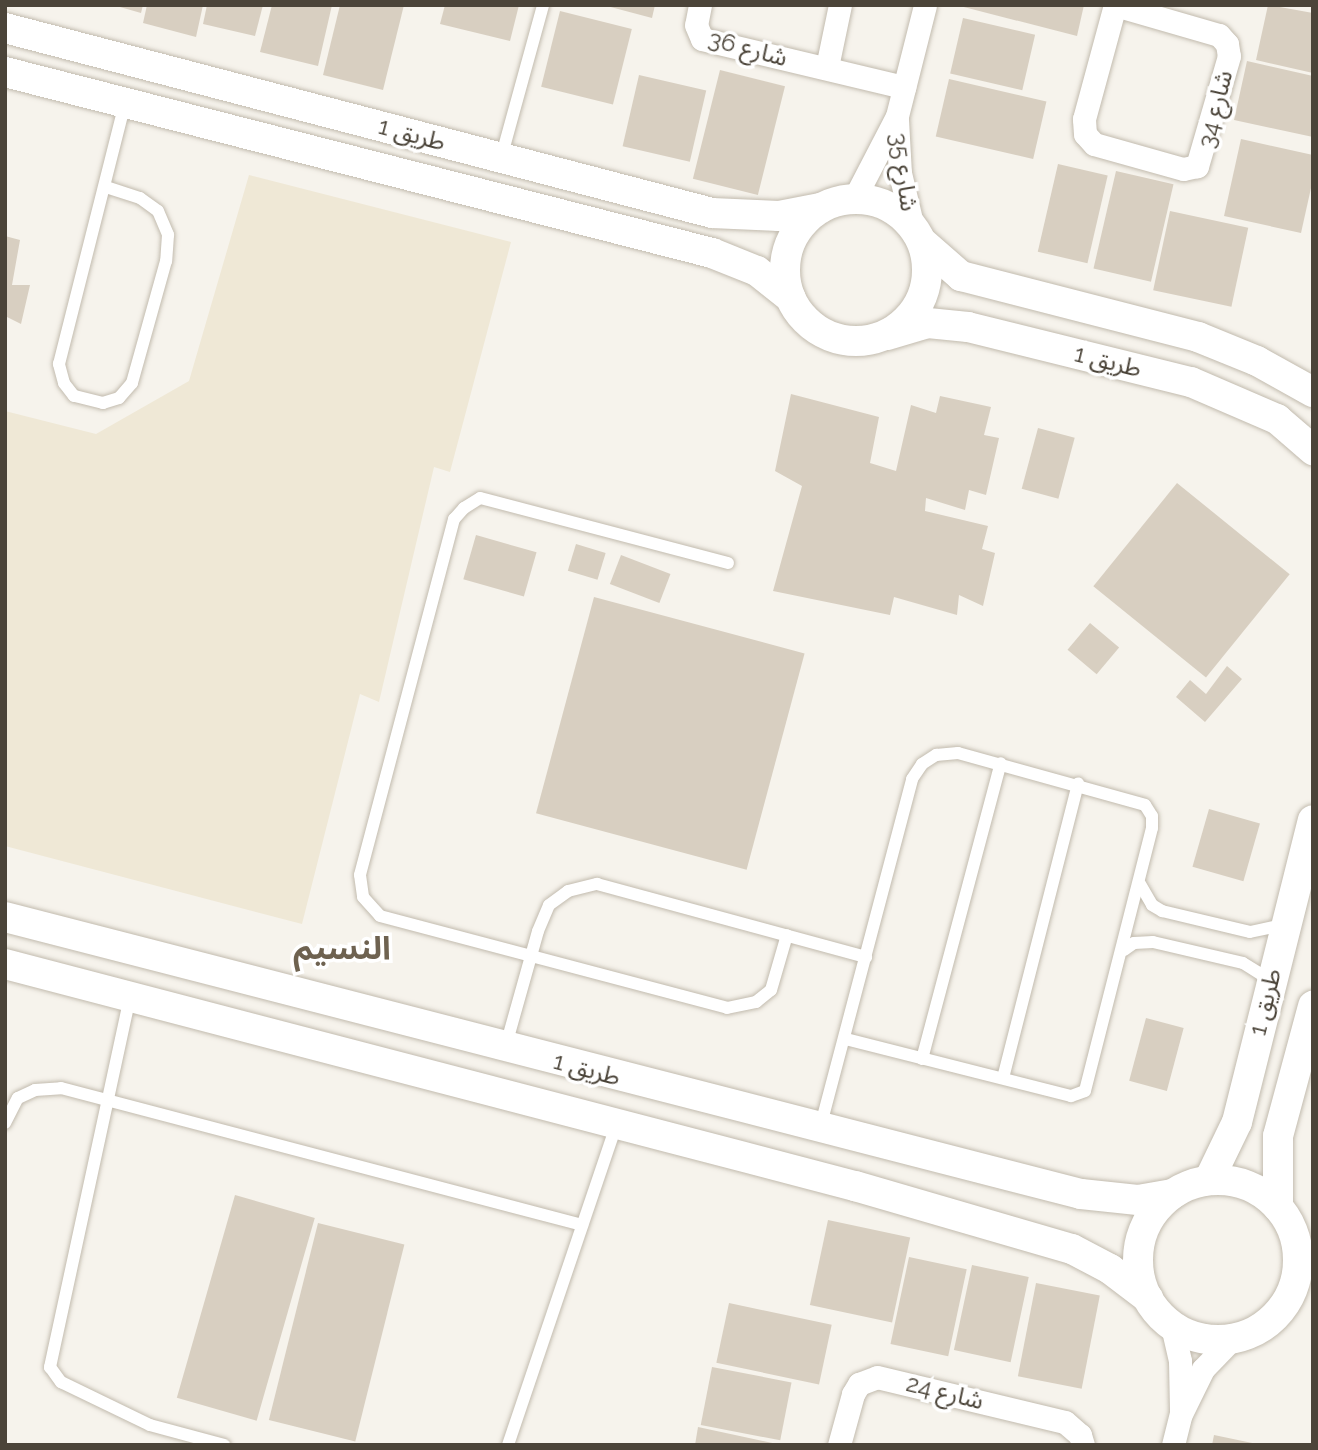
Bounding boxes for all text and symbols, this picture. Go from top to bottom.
street label: شارع 36 [706,24,790,72]
street label: شارع 34 [1191,67,1239,151]
street label: طريق 1 [375,111,449,157]
street label: شارع 35 [884,131,924,213]
street label: طريق 1 [1072,339,1144,383]
district label: النسيم [293,929,391,967]
street label: طريق 1 [1243,966,1287,1038]
street label: طريق 1 [550,1046,624,1092]
street label: شارع 24 [903,1369,987,1415]

